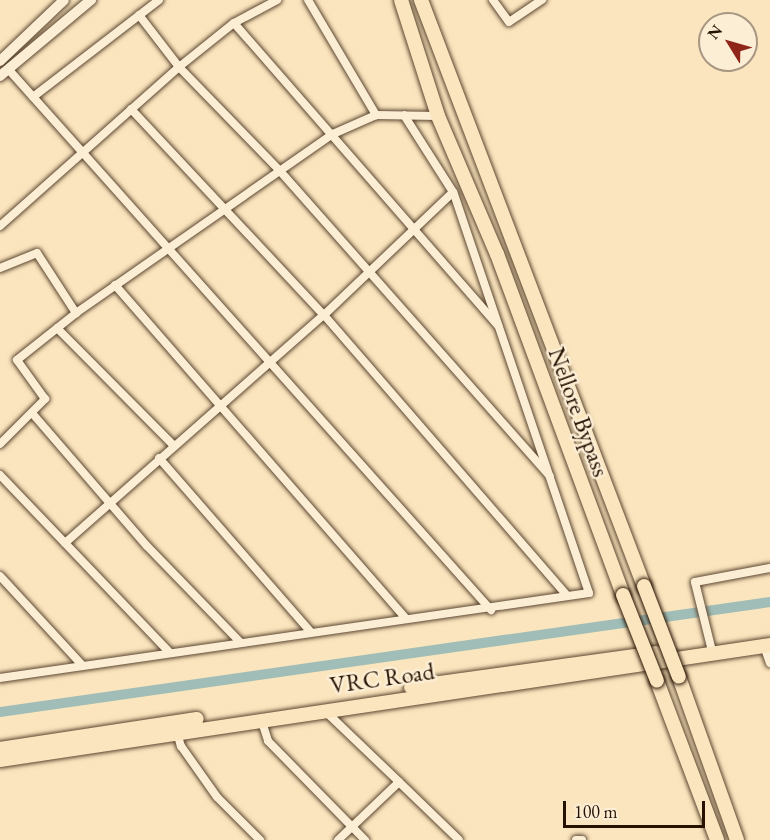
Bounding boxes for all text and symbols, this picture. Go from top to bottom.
north arrow [698,12,758,72]
text: N [703,21,727,44]
street label: Nellore Bypass [542,343,616,481]
street label: VRC Road [328,656,436,700]
scale bar [566,789,708,827]
text: 100 m [574,800,618,823]

